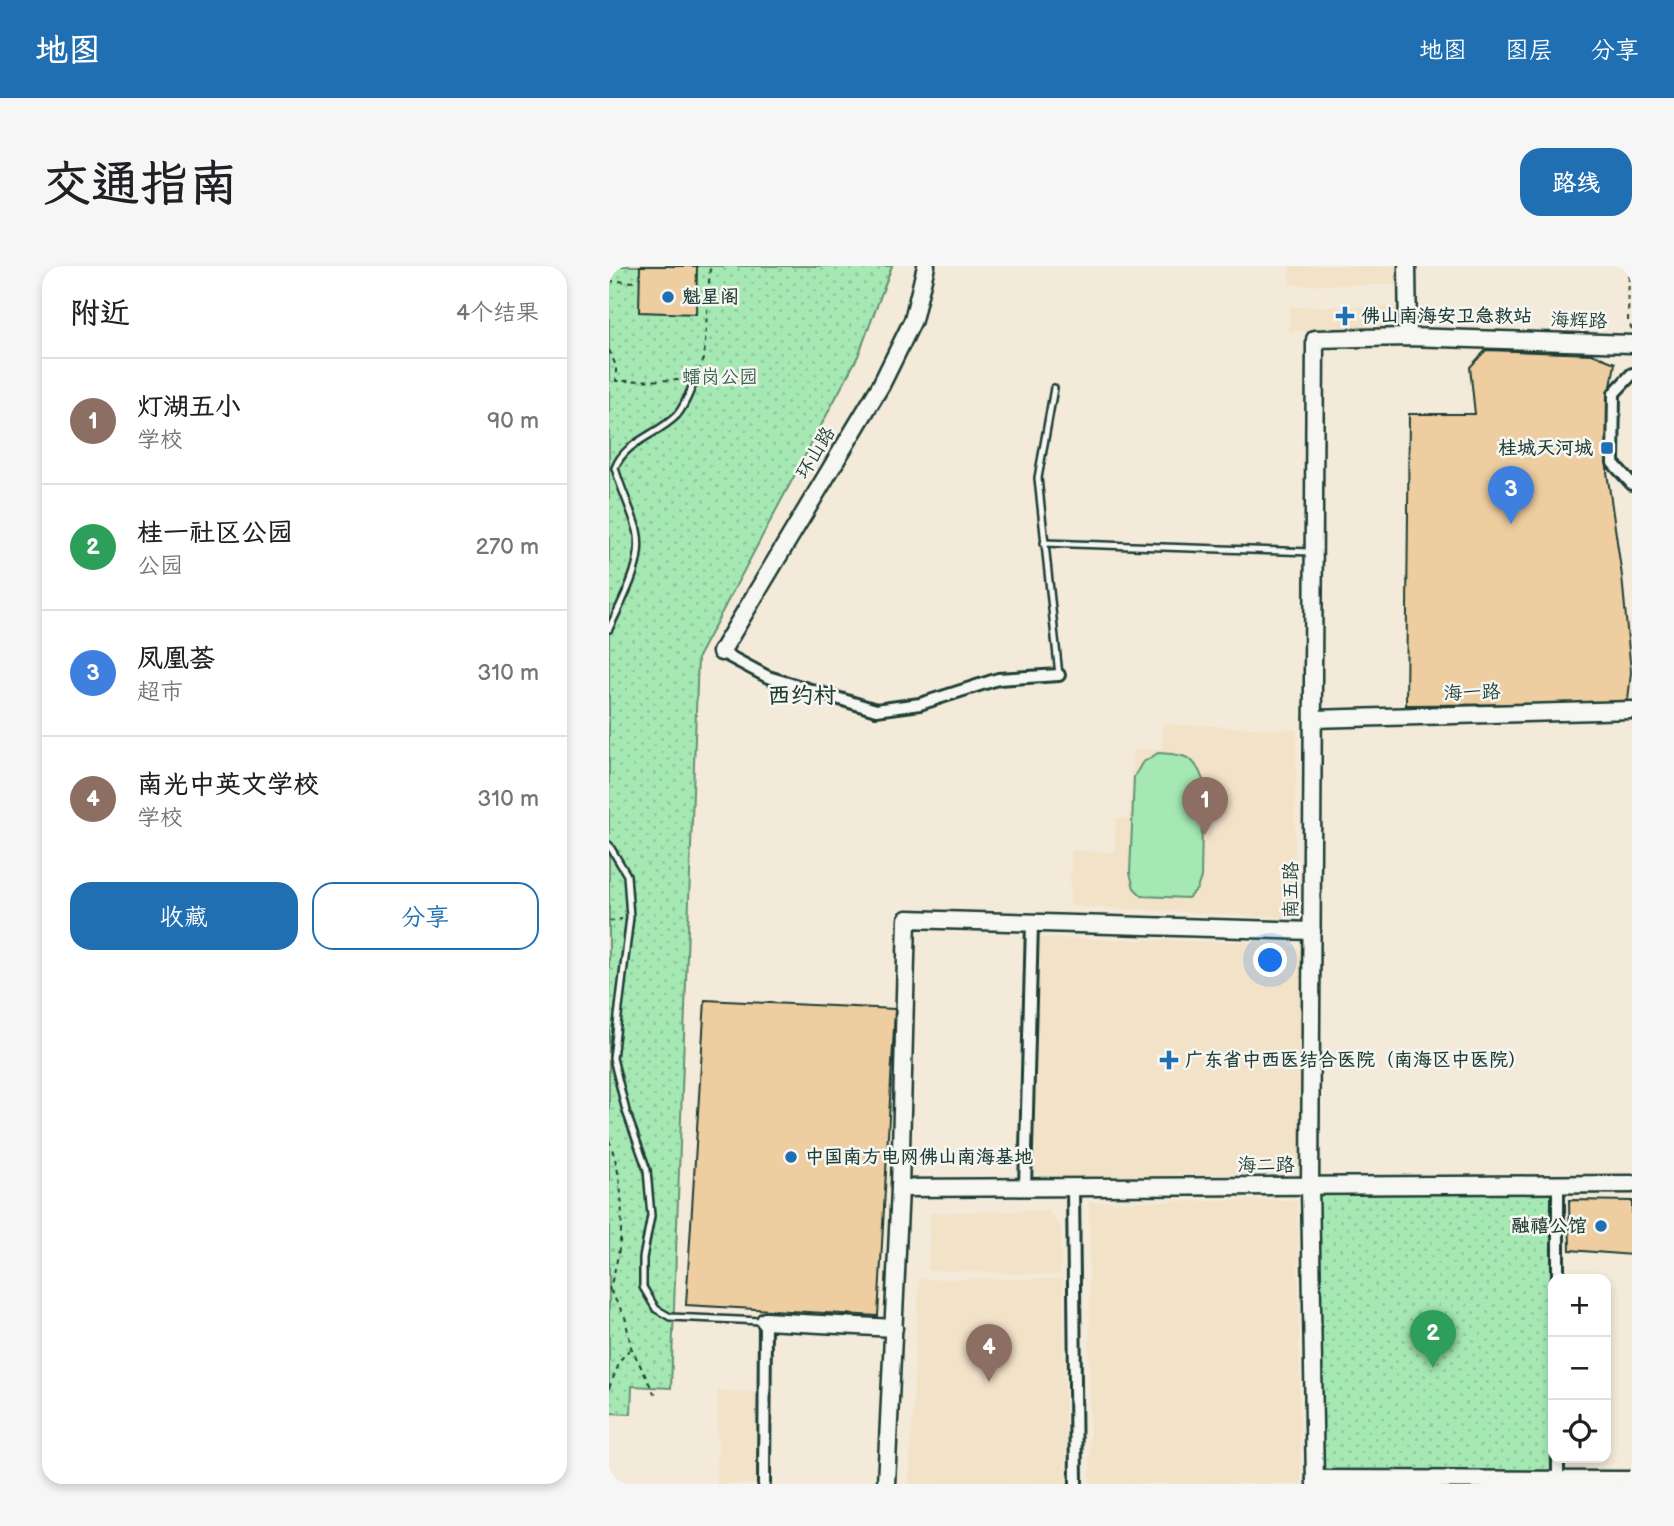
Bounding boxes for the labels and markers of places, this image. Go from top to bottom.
place label: 魁星阁 [682,286,739,309]
marker: 魁星阁 [660,289,676,305]
place label: 佛山南海安卫急救站 [1361,305,1532,328]
marker: 佛山南海安卫急救站 [1335,306,1355,326]
place label: 桂城天河城 [1498,437,1593,460]
marker: 桂城天河城 [1599,440,1615,456]
pin: 3 [1488,466,1534,524]
pin: 1 [1182,777,1228,835]
place label: 广东省中西医结合医院（南海区中医院） [1185,1049,1527,1072]
marker: 广东省中西医结合医院（南海区中医院） [1159,1050,1179,1070]
place label: 中国南方电网佛山南海基地 [805,1146,1033,1169]
marker: 中国南方电网佛山南海基地 [783,1149,799,1165]
place label: 融禧公馆 [1511,1215,1587,1238]
marker: 融禧公馆 [1593,1218,1609,1234]
pin: 2 [1410,1310,1456,1368]
pin: 4 [966,1324,1012,1382]

